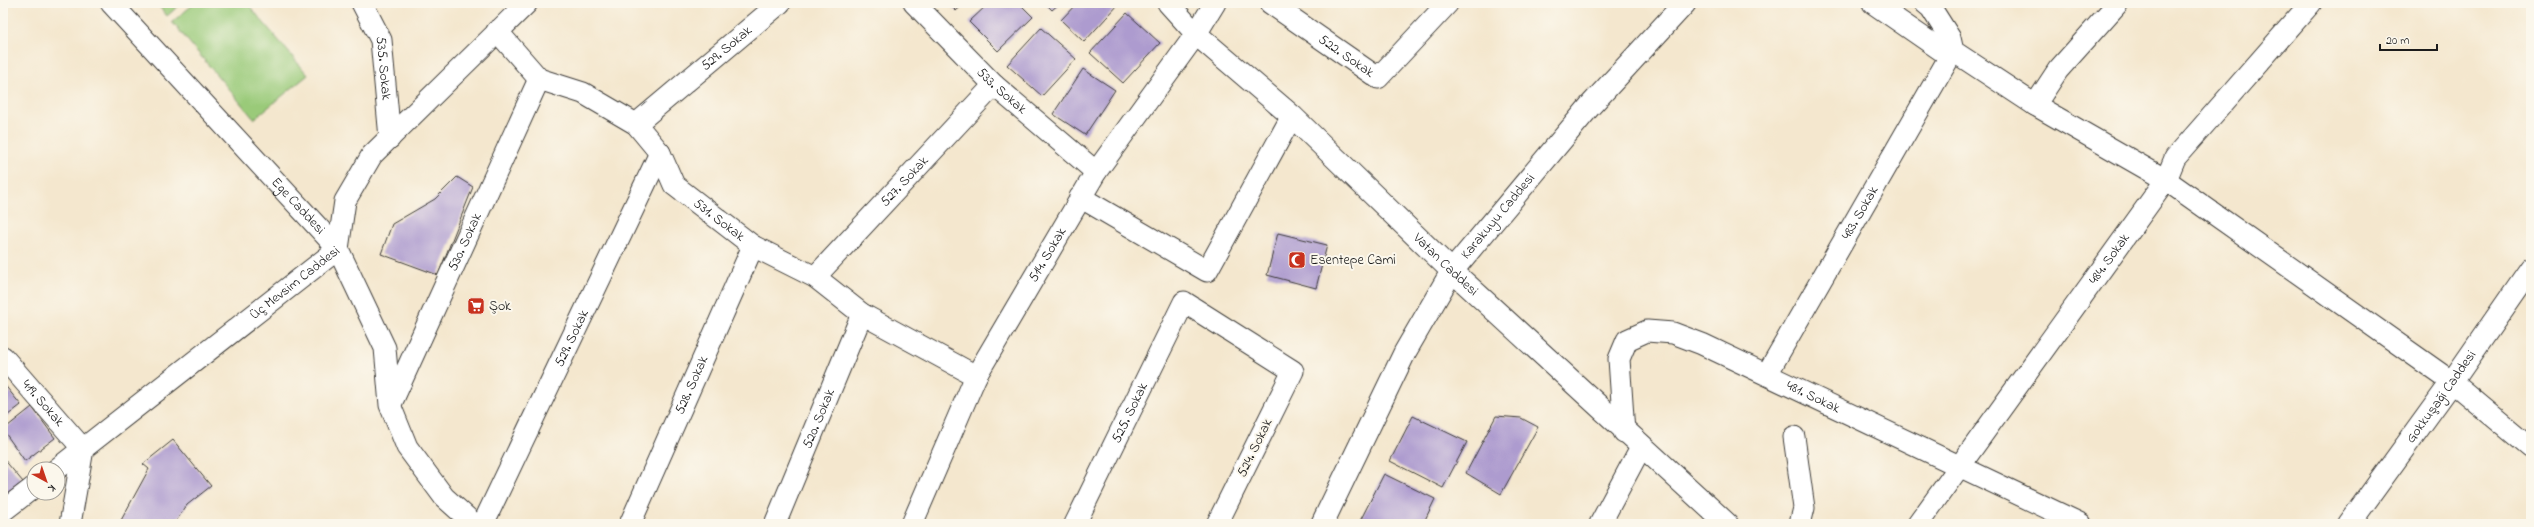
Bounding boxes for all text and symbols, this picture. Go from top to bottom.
street label: 529. Sokak [696,20,757,76]
scale bar [2380,26,2437,52]
street label: 522. Sokak [1314,29,1379,83]
text: 20 m [2386,32,2409,50]
street label: 535. Sokak [370,36,397,102]
street label: 533. Sokak [972,62,1032,120]
street label: 527. Sokak [875,150,934,211]
street label: Karakuyu Caddesi [1456,169,1540,264]
street label: Ege Caddesi [266,172,330,239]
street label: 483. Sokak [1836,181,1884,244]
street label: 531. Sokak [689,193,750,247]
street label: 530. Sokak [442,209,488,275]
street label: 514. Sokak [1023,223,1072,286]
street label: Vatan Caddesi [1407,227,1483,301]
street label: 484. Sokak [2083,228,2135,289]
street label: Üç Mevsim Caddesi [245,241,344,325]
mosque icon: Esentepe Cami [1287,250,1307,270]
place label: Esentepe Cami [1310,250,1396,271]
supermarket icon: Şok [466,296,486,316]
place label: Şok [489,296,512,317]
street label: 529. Sokak [549,305,595,370]
street label: Gokkuşaği Caddesi [2400,346,2481,448]
street label: 528. Sokak [669,351,714,418]
street label: 419. Sokak [17,375,70,432]
street label: 481. Sokak [1783,375,1845,419]
street label: 525. Sokak [1106,378,1154,447]
street label: 520. Sokak [797,385,841,452]
street label: 524. Sokak [1232,414,1279,481]
north arrow [26,461,66,501]
text: K [44,480,59,496]

